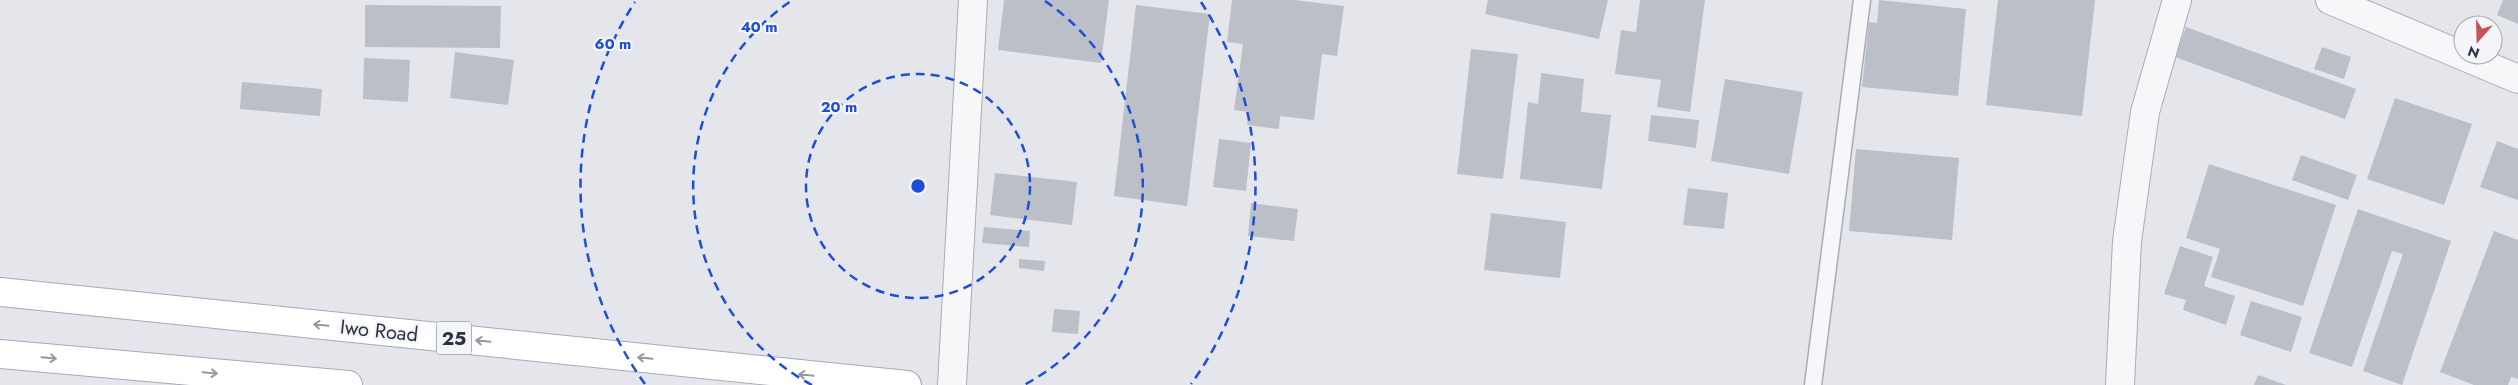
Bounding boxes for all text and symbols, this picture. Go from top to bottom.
north arrow [2453,15,2503,65]
text: 40 m [740,16,778,38]
text: 60 m [595,33,631,55]
text: N [2465,41,2482,64]
text: 20 m [821,96,857,118]
centre of rings [909,177,927,195]
street label: Iwo Road [339,312,419,350]
one-way arrow [314,320,330,330]
road number: 25 [436,322,472,354]
one-way arrow [475,336,491,346]
one-way arrow [40,353,56,363]
one-way arrow [637,353,653,363]
one-way arrow [202,368,218,377]
one-way arrow [799,370,815,379]

